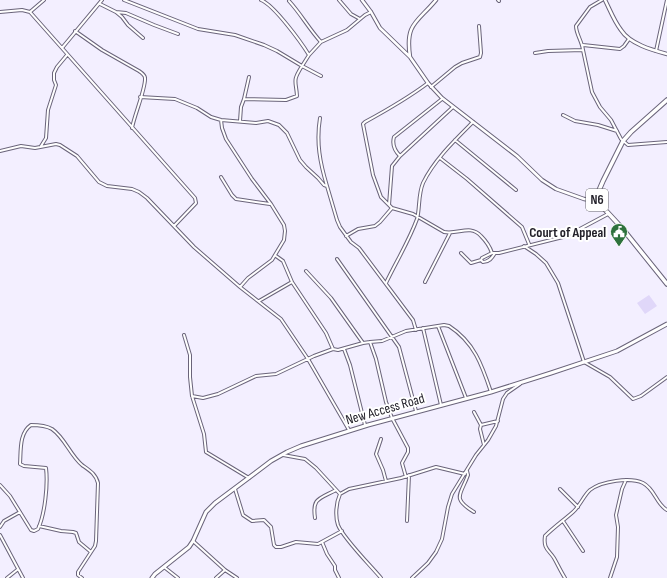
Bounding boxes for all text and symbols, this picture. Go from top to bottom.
road number: N6 [586,189,608,211]
public building icon: Court of Appeal [609,222,629,247]
place label: Court of Appeal [529,224,606,241]
street label: New Access Road [344,390,426,428]

